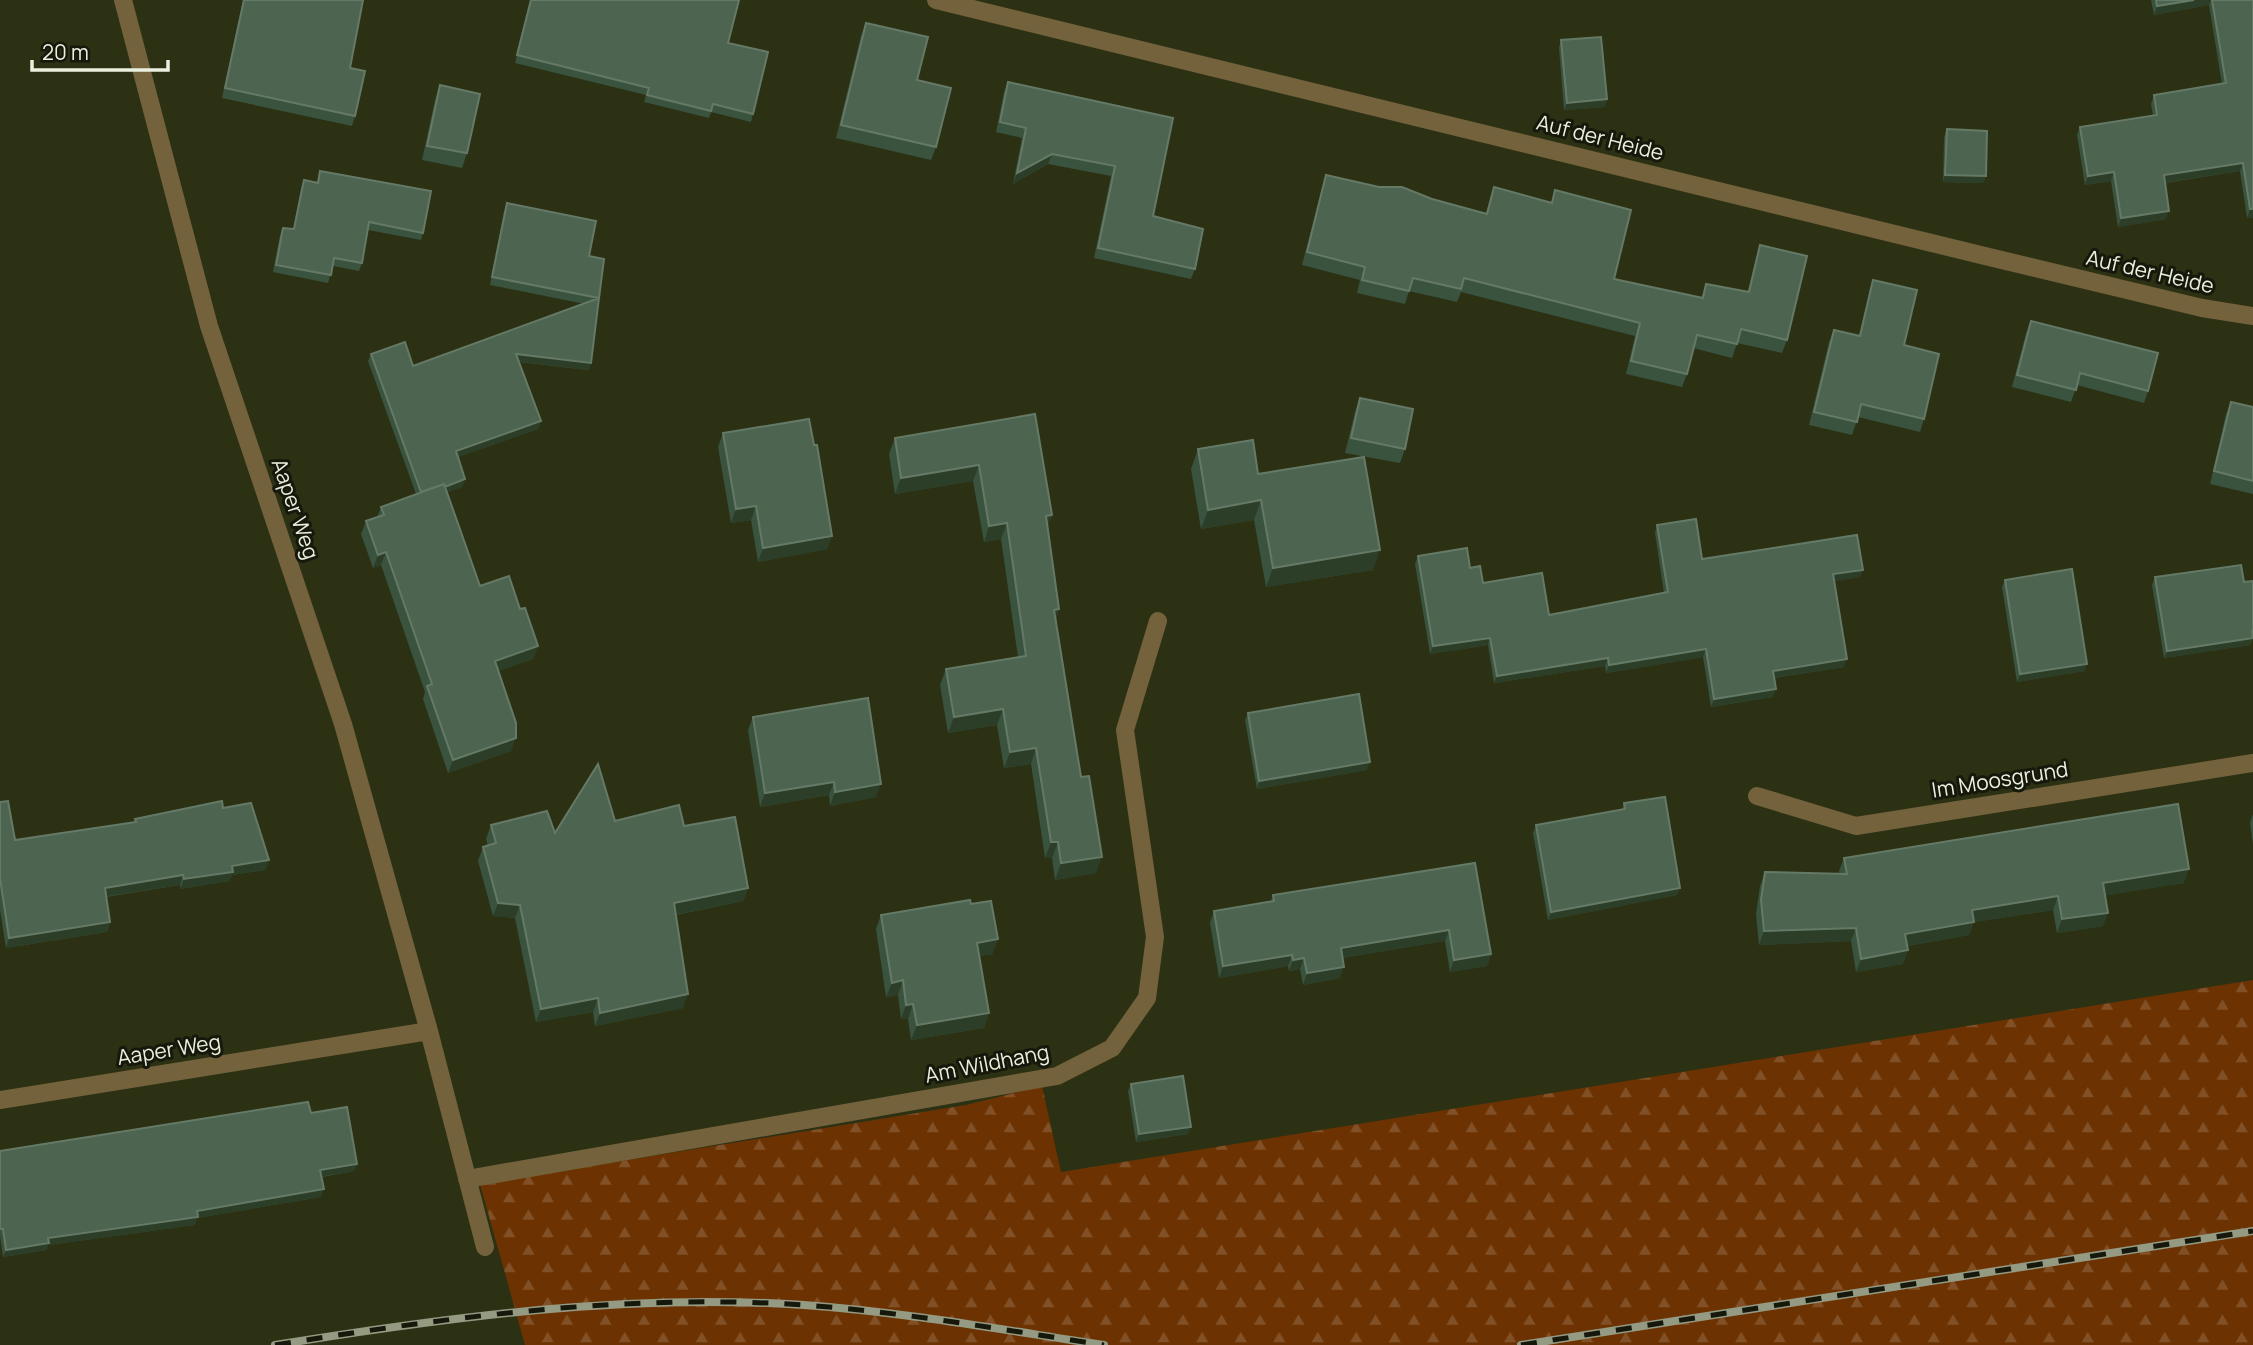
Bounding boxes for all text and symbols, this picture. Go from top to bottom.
scale bar [32,28,168,72]
text: 20 m [42,38,89,66]
street label: Auf der Heide [1534,108,1667,166]
street label: Auf der Heide [2084,243,2217,299]
street label: Aaper Weg [266,455,326,563]
street label: Im Moosgrund [1930,754,2070,804]
street label: Aaper Weg [115,1027,223,1071]
street label: Am Wildhang [922,1037,1051,1089]

